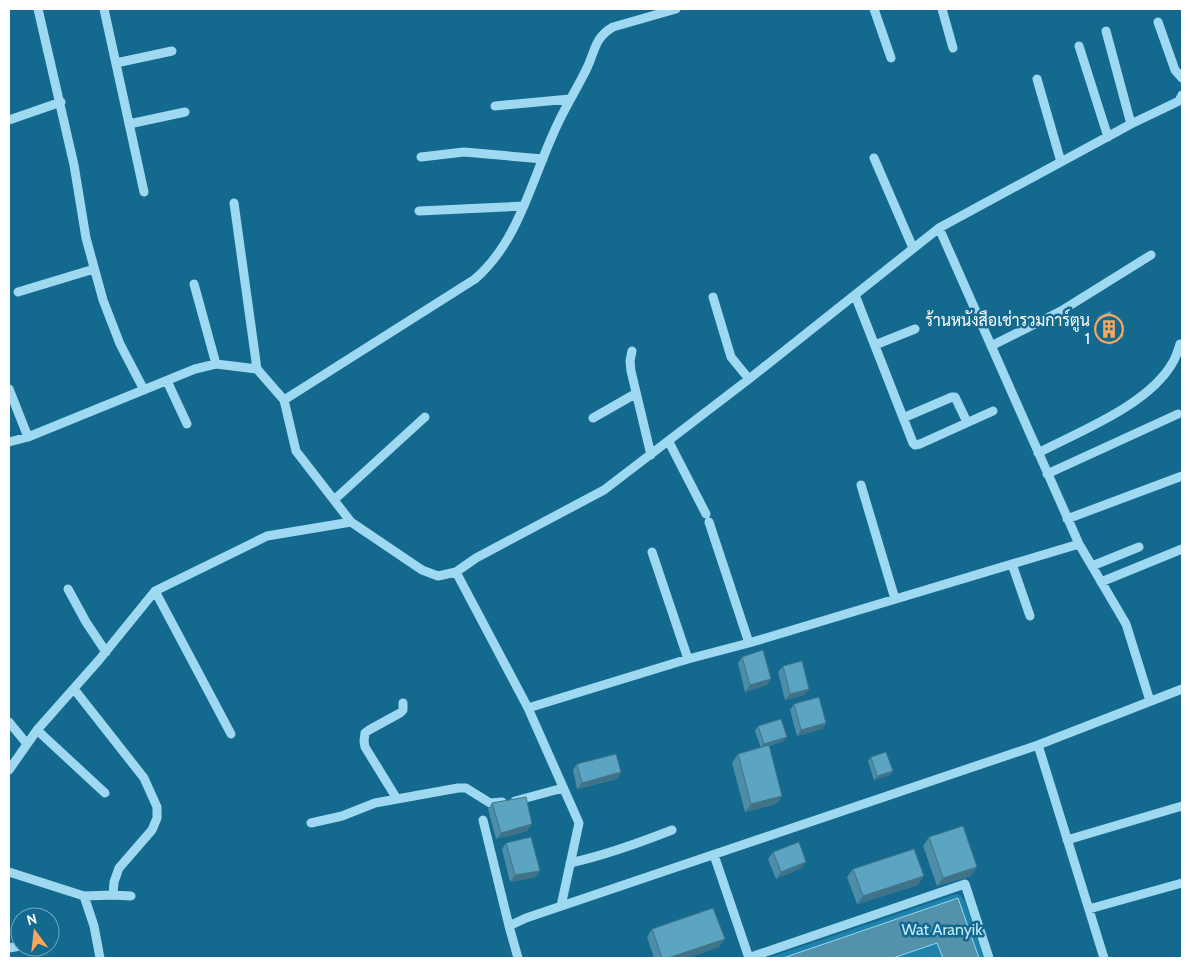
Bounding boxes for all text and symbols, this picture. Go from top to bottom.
place label: ร้านหนังสือเช่ารวมการ์ตูน 1 [925,308,1090,348]
building icon: ร้านหนังสือเช่ารวมการ์ตูน 1 [1094,314,1124,344]
north arrow [10,907,60,957]
text: N [25,909,39,929]
park label: Wat Aranyik [902,920,983,939]

